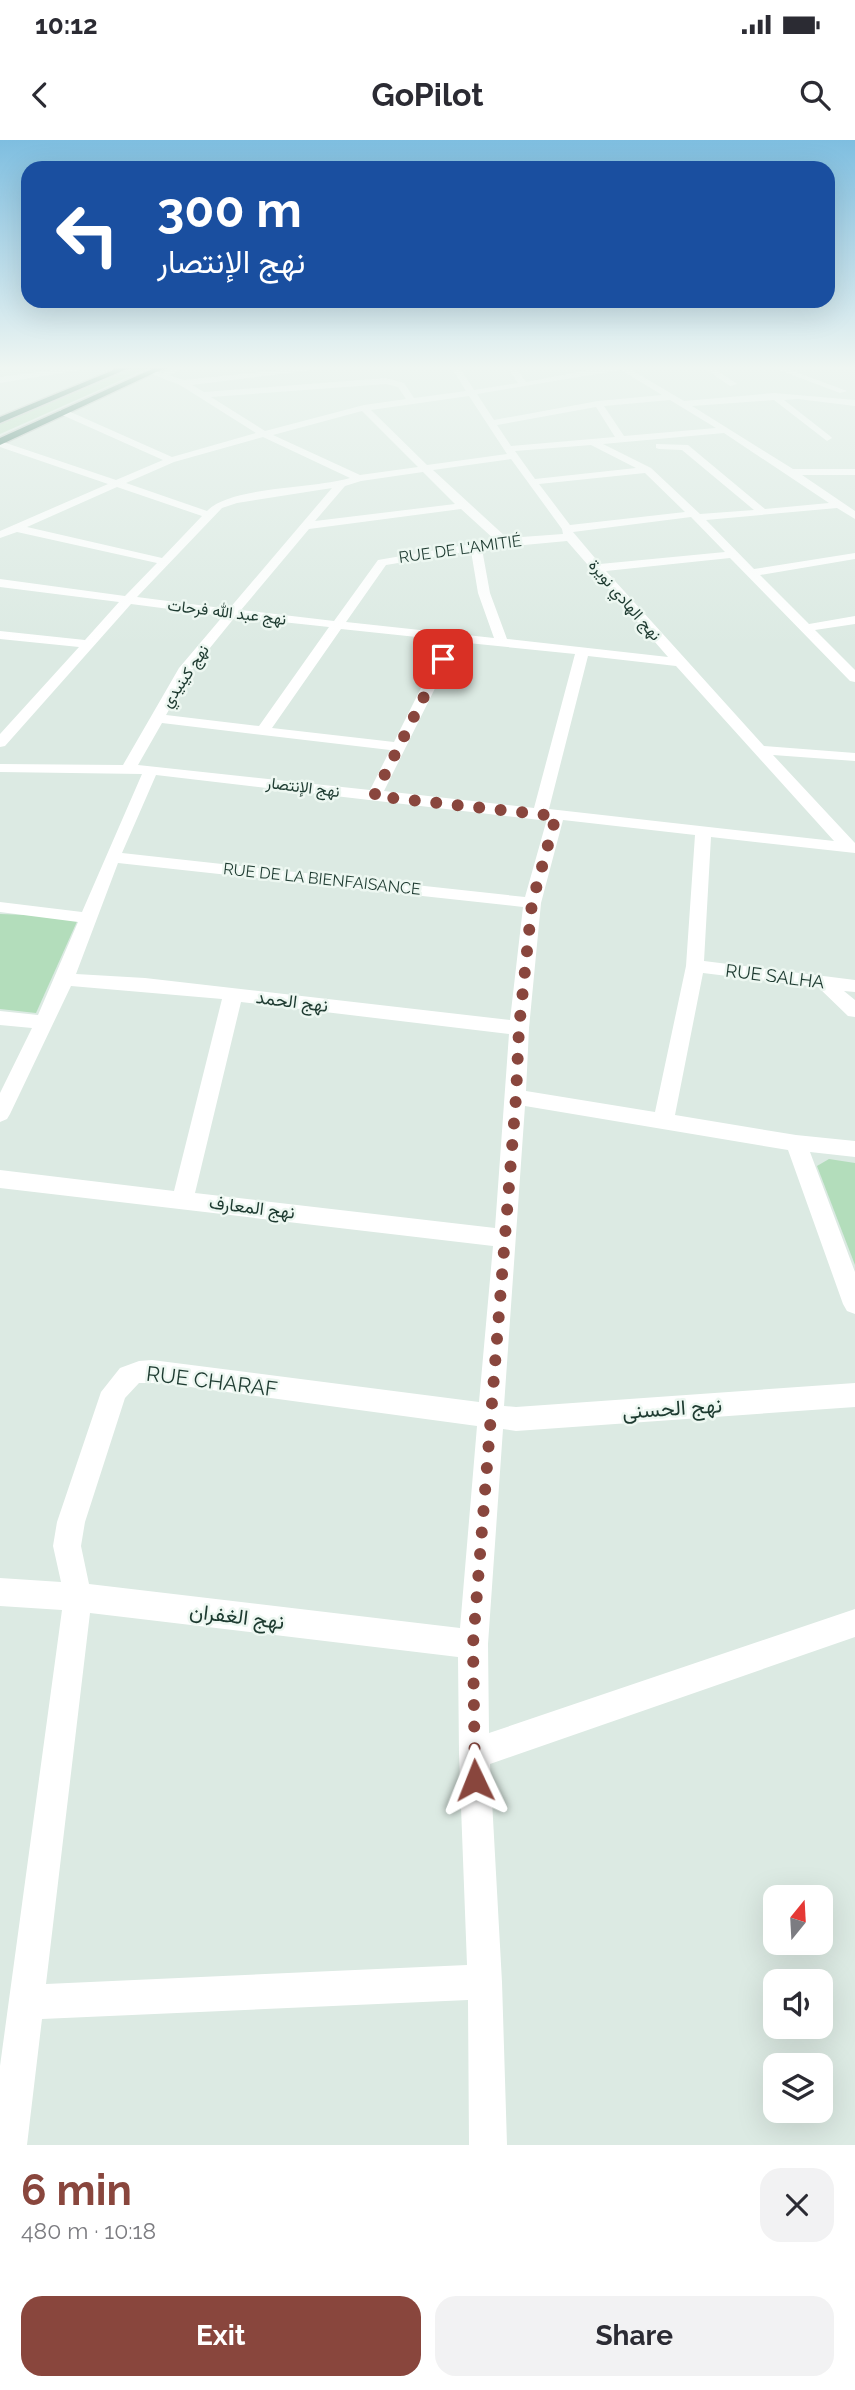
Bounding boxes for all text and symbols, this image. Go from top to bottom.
text: 10:12 [35,10,98,40]
icon: back [21,76,59,114]
text: GoPilot [372,76,483,113]
icon: search [796,76,834,114]
text: 300 m [157,181,302,238]
icon: left [42,189,133,280]
text: نهج الإنتصار [157,243,305,280]
street label: RUE DE L'AMITIÉ [397,530,523,567]
street label: نهج الهادي نويرة [582,556,665,647]
street label: نهج عبد الله فرحات [166,595,287,631]
pin [413,629,473,689]
icon: arrive [424,640,462,678]
street label: نهج كينيدي [157,641,216,713]
street label: نهج الإنتصار [264,773,341,803]
street label: RUE DE LA BIENFAISANCE [222,859,422,899]
street label: RUE SALHA [724,960,826,992]
street label: نهج الحمد [254,986,329,1018]
street label: نهج المعارف [208,1191,296,1225]
street label: RUE CHARAF [145,1361,279,1401]
street label: نهج الحسنى [621,1392,723,1426]
street label: نهج الغفران [188,1598,286,1636]
position arrow [438,1743,512,1817]
north arrow [763,1885,833,1955]
map controls [763,1885,833,2123]
button: sound [763,1969,833,2039]
button: layers [763,2053,833,2123]
text: 6 min [21,2166,132,2215]
button: close [760,2168,834,2242]
text: 480 m · 10:18 [21,2217,156,2244]
button: Exit [21,2296,421,2376]
button: Share [435,2296,834,2376]

